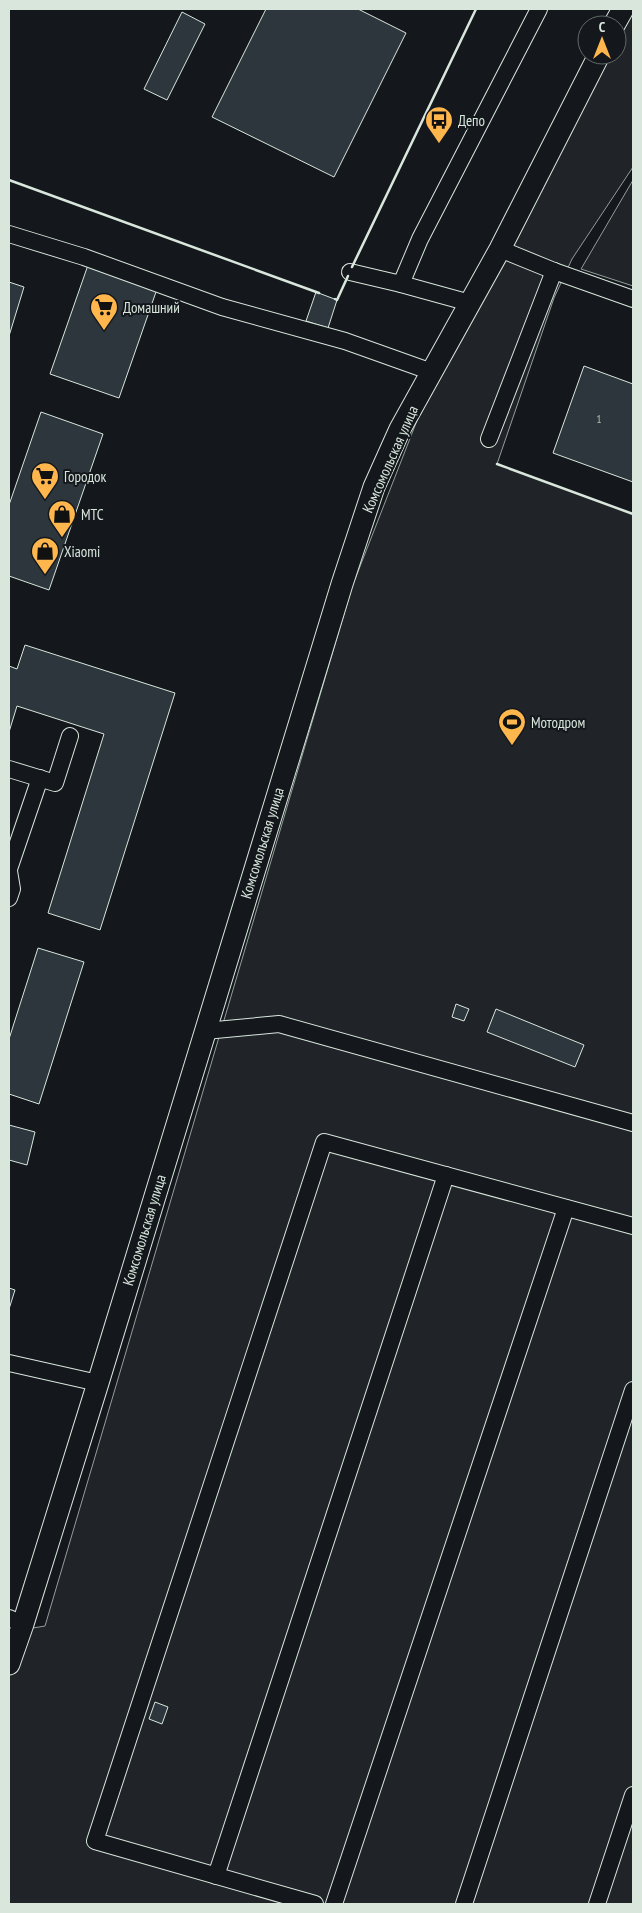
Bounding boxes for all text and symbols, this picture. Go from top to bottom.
north arrow [577,15,627,65]
text: С [599,18,606,36]
bus stop icon: Депо [424,105,454,144]
place label: Депо [458,111,485,130]
supermarket icon: Домашний [89,292,119,331]
place label: Домашний [123,298,180,317]
street label: Комсомольская улица [358,402,422,516]
house number: 1 [596,411,602,426]
supermarket icon: Городок [30,461,60,500]
place label: Городок [64,467,107,486]
shop icon: МТС [47,499,77,538]
place label: МТС [81,505,104,524]
shop icon: Xiaomi [30,536,60,575]
place label: Xiaomi [64,542,100,561]
sports icon: Мотодром [497,707,527,746]
place label: Мотодром [531,713,585,732]
street label: Комсомольская улица [236,785,288,901]
street label: Комсомольская улица [118,1172,170,1288]

